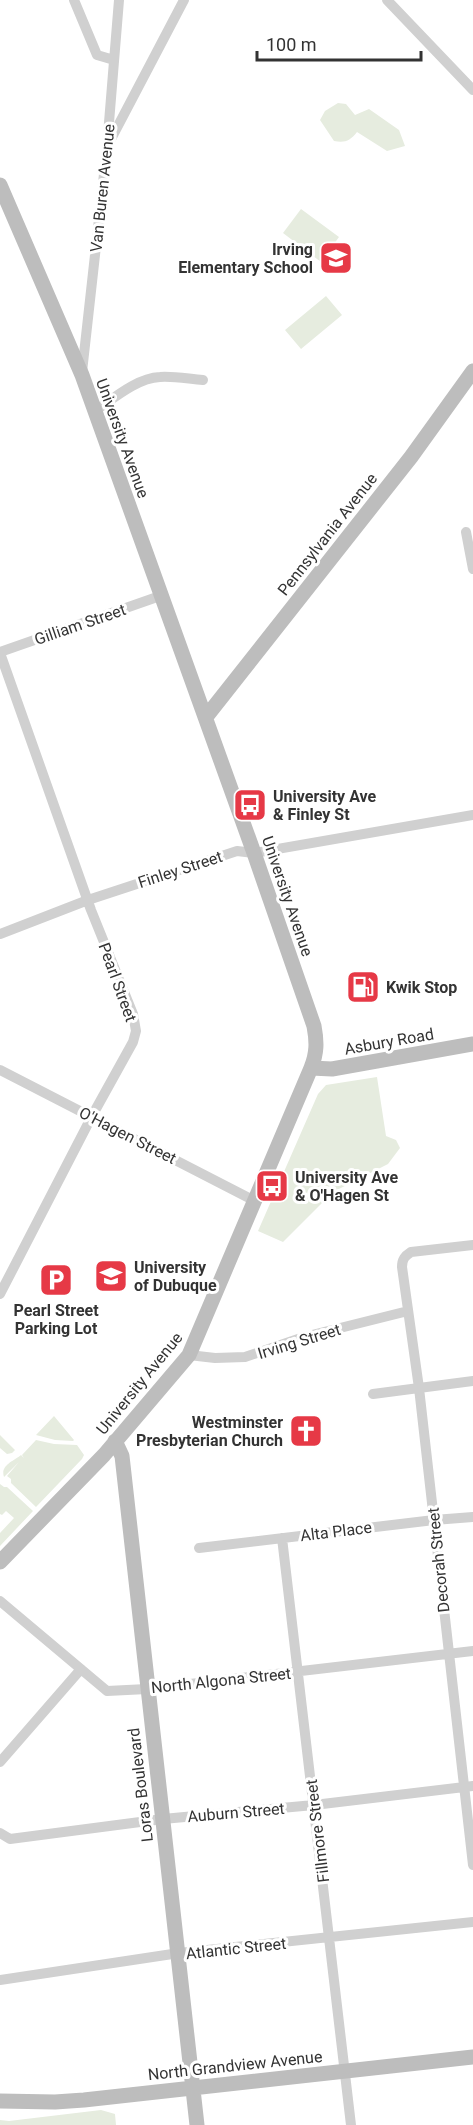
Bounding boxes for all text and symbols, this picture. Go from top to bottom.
scale bar [257,24,420,62]
text: 100 m [266,34,317,55]
street label: Van Buren Avenue [86,123,119,253]
place label: Irving Elementary School [178,240,313,277]
school or university icon: Irving Elementary School [318,240,354,276]
street label: University Avenue [92,376,153,501]
street label: Pennsylvania Avenue [274,469,381,599]
street label: Gilliam Street [32,600,128,649]
bus stop icon: University Ave & Finley St [232,787,268,823]
place label: University Ave & Finley St [273,787,377,824]
street label: University Avenue [258,834,317,959]
street label: Finley Street [136,847,225,892]
street label: Pearl Street [94,940,141,1024]
fuel station icon: Kwik Stop [345,969,381,1005]
place label: Kwik Stop [386,978,457,997]
street label: Asbury Road [343,1024,435,1059]
street label: O'Hagen Street [76,1103,179,1168]
bus stop icon: University Ave & O'Hagen St [254,1168,290,1204]
place label: University Ave & O'Hagen St [295,1168,399,1205]
school or university icon: University of Dubuque [93,1258,129,1294]
place label: University of Dubuque [134,1258,217,1295]
parking icon: Pearl Street Parking Lot [38,1262,74,1298]
place label: Pearl Street Parking Lot [13,1301,99,1338]
street label: Irving Street [255,1320,343,1363]
street label: University Avenue [92,1328,186,1438]
place label: Westminster Presbyterian Church [136,1413,283,1450]
church icon: Westminster Presbyterian Church [288,1413,324,1449]
street label: Decorah Street [424,1507,453,1613]
street label: Alta Place [299,1518,373,1545]
street label: North Algona Street [150,1664,292,1697]
street label: Loras Boulevard [124,1727,157,1843]
street label: Fillmore Street [302,1778,333,1884]
street label: Auburn Street [187,1799,285,1826]
street label: Atlantic Street [185,1934,287,1963]
street label: North Grandview Avenue [147,2047,323,2084]

